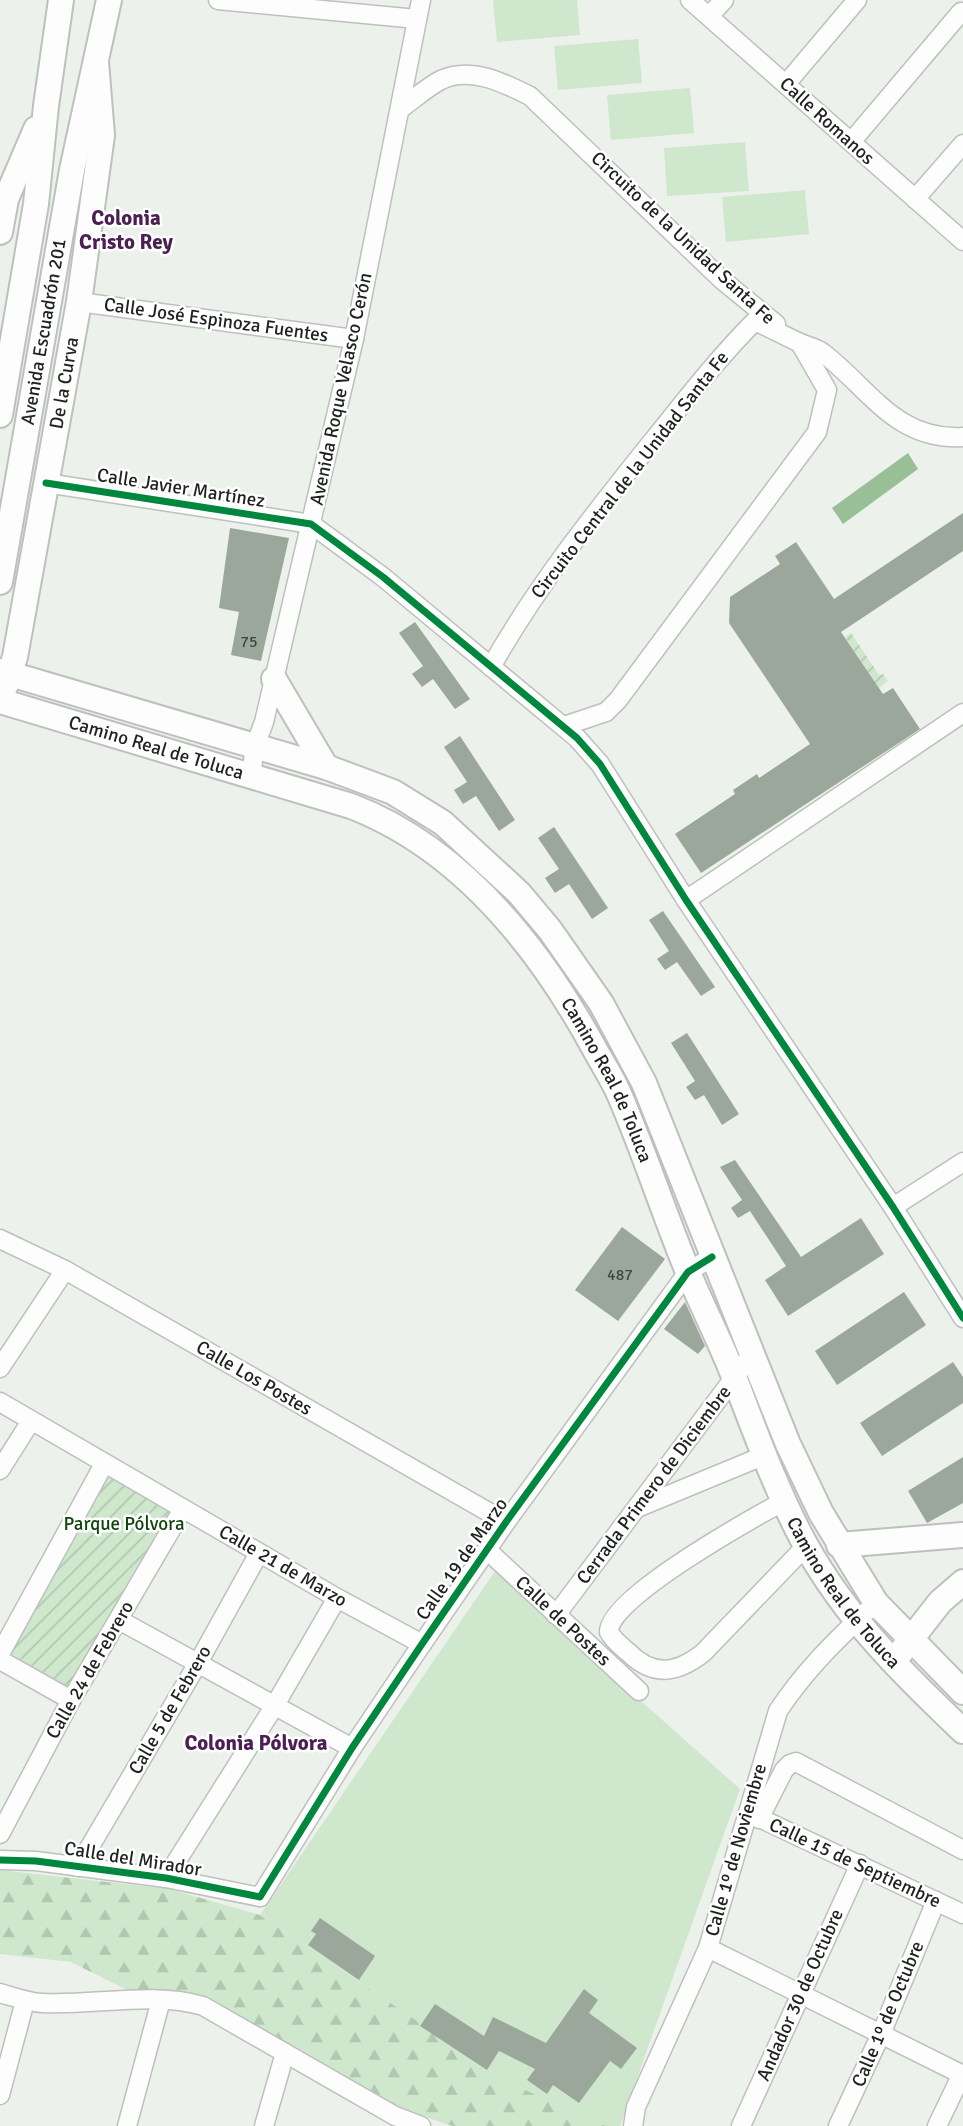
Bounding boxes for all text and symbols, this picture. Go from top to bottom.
street label: Calle Romanos [774,72,880,170]
street label: Circuito de la Unidad Santa Fe [586,146,780,330]
district label: Colonia Cristo Rey [79,205,173,255]
street label: Avenida Escuadrón 201 [16,237,72,427]
street label: Avenida Roque Velasco Cerón [305,270,377,508]
street label: Calle José Espinoza Fuentes [102,292,330,348]
street label: De la Curva [44,335,84,431]
street label: Circuito Central de la Unidad Santa Fe [526,346,734,604]
street label: Calle Javier Martínez [95,463,267,513]
house number: 75 [240,632,258,652]
street label: Camino Real de Toluca [66,710,247,785]
street label: Camino Real de Toluca [555,993,657,1166]
house number: 487 [607,1265,633,1285]
street label: Calle Los Postes [192,1335,316,1421]
street label: Cerrada Primero de Diciembre [571,1381,737,1589]
street label: Calle 19 de Marzo [411,1493,513,1625]
park label: Parque Pólvora [63,1512,185,1536]
street label: Camino Real de Toluca [781,1513,906,1674]
street label: Calle 21 de Marzo [215,1520,351,1612]
street label: Calle de Postes [510,1571,616,1671]
street label: Calle 24 de Febrero [41,1597,139,1743]
street label: Calle 5 de Febrero [123,1641,217,1779]
district label: Colonia Pólvora [184,1730,328,1756]
street label: Calle 1º de Noviembre [700,1761,772,1939]
street label: Calle 15 de Septiembre [765,1813,945,1913]
street label: Calle del Mirador [63,1836,203,1882]
street label: Andador 30 de Octubre [751,1905,849,2085]
street label: Calle 1º de Octubre [846,1937,930,2091]

